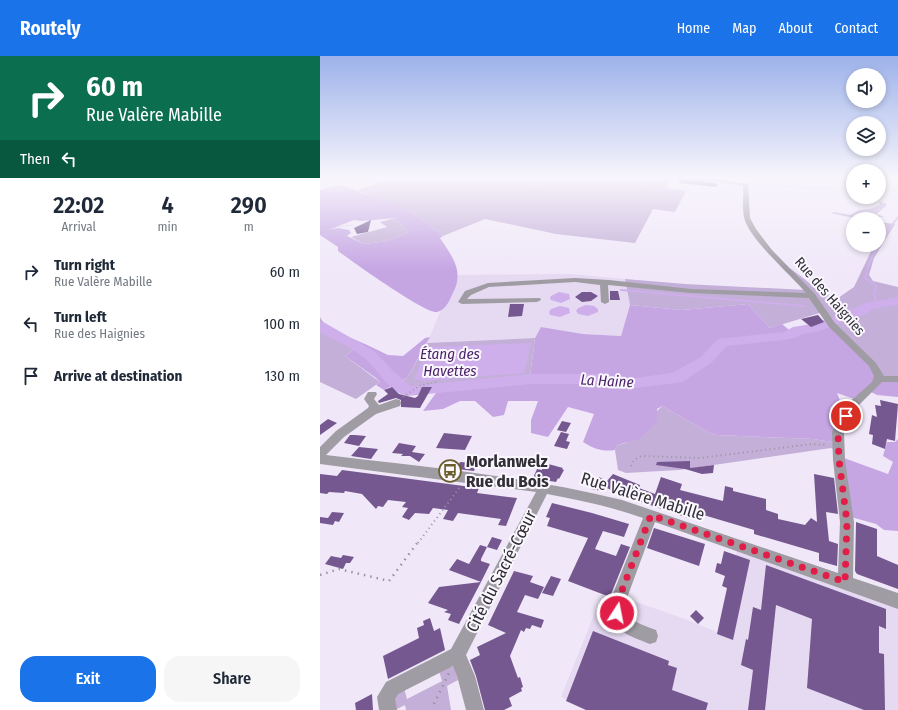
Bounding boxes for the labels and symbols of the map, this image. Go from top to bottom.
street label: Rue des Haignies [791,254,868,339]
water label: Étang des Havettes [420,345,481,380]
water label: La Haine [580,371,634,391]
pin [829,399,863,433]
place label: Morlanwelz Rue du Bois [466,451,549,492]
bus stop icon: Morlanwelz Rue du Bois [437,458,463,484]
street label: Rue Valère Mabille [578,468,707,525]
street label: Cité du Sacré-Cœur [462,507,541,636]
position arrow [596,592,638,634]

